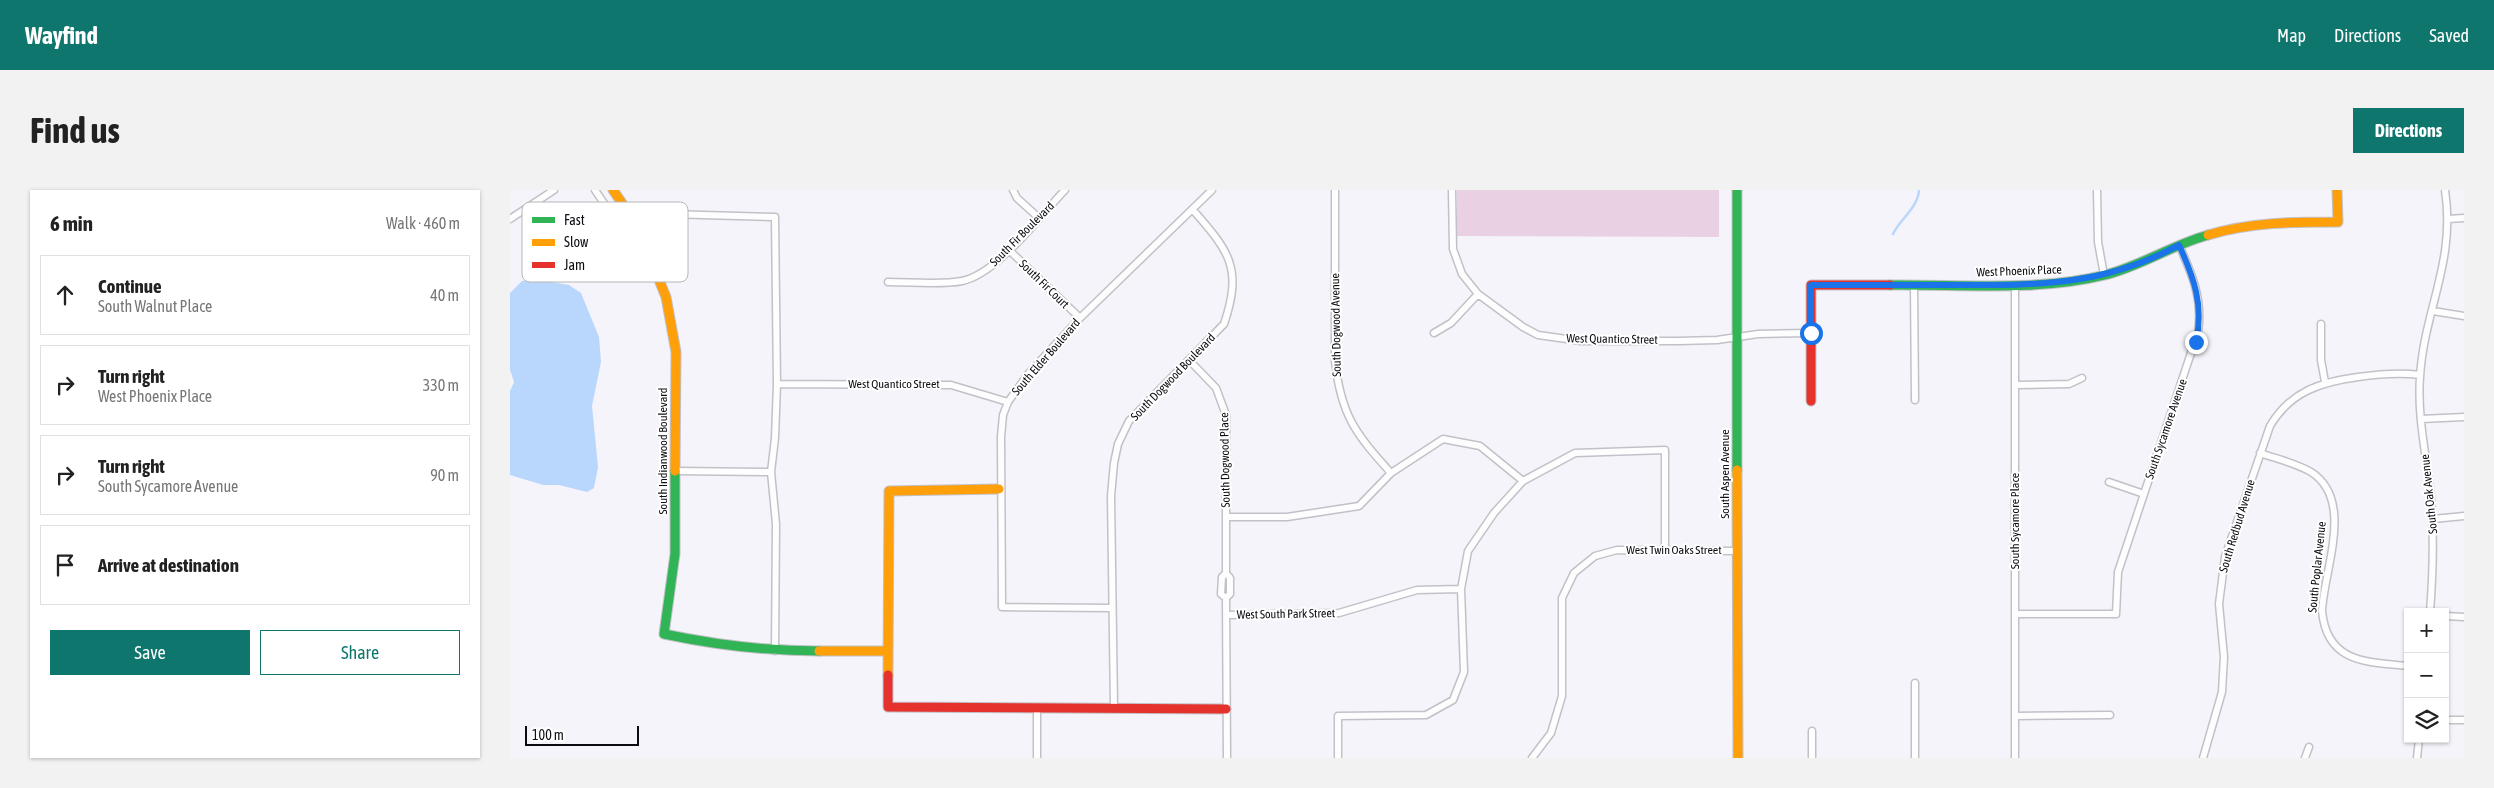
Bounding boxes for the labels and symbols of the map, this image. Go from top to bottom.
street label: South Fir Boulevard [987,199,1057,269]
legend [522,202,688,282]
text: Fast [564,212,585,228]
text: Slow [564,234,589,250]
text: Jam [564,257,585,273]
street label: South Fir Court [1016,257,1072,312]
street label: West Phoenix Place [1976,263,2062,279]
street label: South Dogwood Avenue [1328,273,1344,377]
street label: South Elder Boulevard [1009,316,1083,398]
route start [1800,322,1823,345]
street label: South Dogwood Boulevard [1128,331,1218,423]
street label: West Quantico Street [1566,331,1658,347]
route end [2185,331,2208,354]
street label: West Quantico Street [848,377,940,391]
street label: South Sycamore Avenue [2142,377,2190,481]
street label: South Indianwood Boulevard [656,388,670,514]
street label: South Dogwood Place [1217,412,1233,508]
street label: South Aspen Avenue [1718,429,1732,519]
street label: South Oak Avenue [2418,453,2440,535]
street label: South Sycamore Place [2008,473,2022,569]
street label: South Redbud Avenue [2216,478,2258,574]
street label: South Poplar Avenue [2305,521,2329,613]
street label: West Twin Oaks Street [1626,543,1722,557]
street label: West South Park Street [1237,606,1336,622]
scale bar [525,723,639,746]

